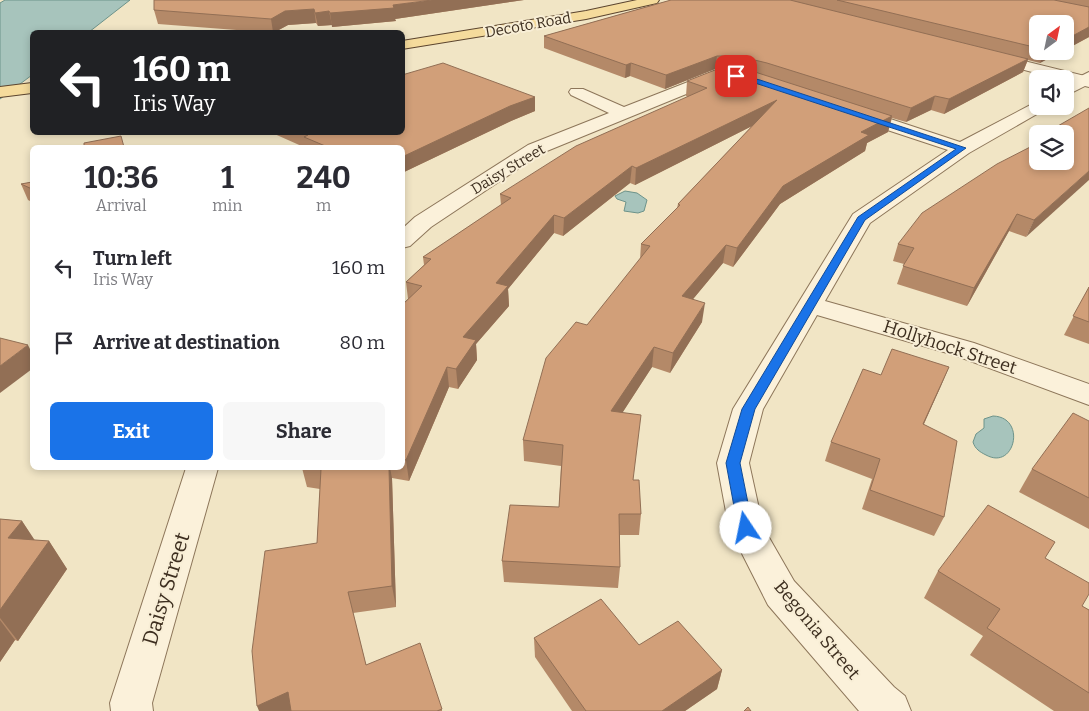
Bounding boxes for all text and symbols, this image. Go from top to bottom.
street label: Decoto Road [484,9,573,41]
north arrow [1029,15,1074,60]
map controls [1029,15,1074,170]
text: 160 m [133,48,231,90]
icon: left [50,50,115,115]
pin [715,55,757,97]
icon: arrive [722,62,750,90]
button: sound [1029,70,1074,115]
text: Iris Way [133,90,215,117]
button: layers [1029,125,1074,170]
street label: Daisy Street [468,140,549,198]
text: 10:36 [84,160,158,196]
text: 1 [221,160,234,196]
text: 240 [297,160,351,196]
text: Arrival [96,196,147,215]
text: min [212,196,242,215]
text: m [316,196,331,215]
text: Turn left [93,247,172,270]
icon: left [50,254,78,282]
text: 160 m [332,256,385,279]
text: Iris Way [93,270,153,289]
street label: Hollyhock Street [881,315,1020,379]
icon: arrive [50,329,78,357]
text: Arrive at destination [93,331,280,354]
text: 80 m [339,331,385,354]
button: Exit [50,402,213,460]
button: Share [223,402,385,460]
position arrow [719,501,771,553]
street label: Daisy Street [137,529,196,649]
street label: Begonia Street [769,576,865,684]

